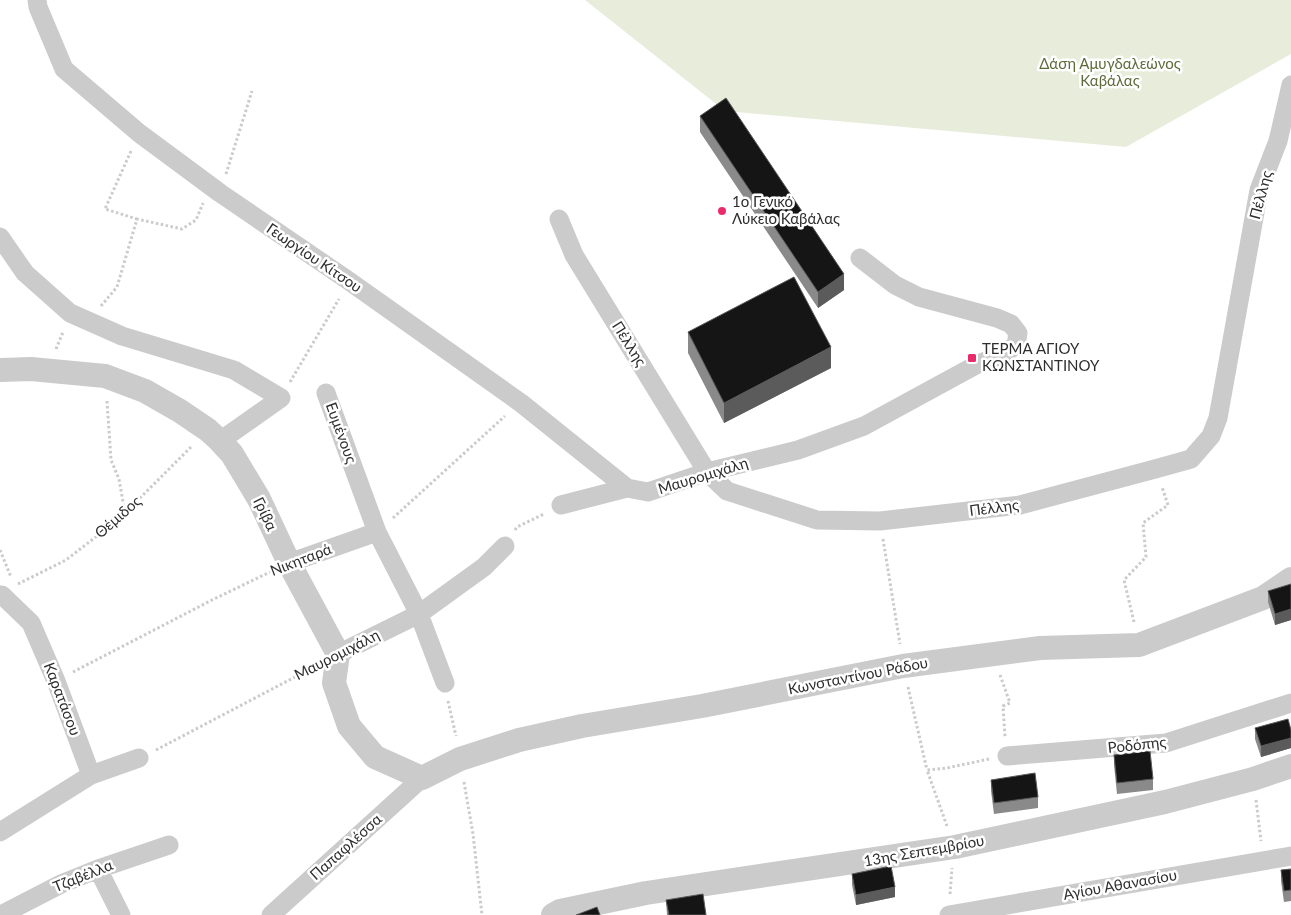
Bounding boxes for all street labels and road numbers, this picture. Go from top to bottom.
street label: Πέλλης [1245,168,1275,221]
street label: Γεωργίου Κίτσου [264,219,365,296]
street label: Πέλλης [609,318,651,369]
street label: Ευμένους [323,400,361,466]
street label: Μαυρομιχάλη [655,453,750,497]
street label: Θέμιδος [91,491,144,541]
street label: Γρίβα [250,494,282,533]
street label: Πέλλης [968,495,1020,519]
street label: Νικηταρά [267,539,334,579]
street label: Μαυρομιχάλη [291,625,382,683]
street label: Κωνσταντίνου Ράδου [786,653,929,697]
street label: Καρατάσου [41,660,85,738]
street label: Ροδόπης [1107,732,1167,756]
street label: Παπαφλέσσα [306,809,385,883]
street label: 13ης Σεπτεμβρίου [862,831,986,869]
street label: Τζαβέλλα [50,855,115,895]
street label: Αγίου Αθανασίου [1062,865,1178,903]

